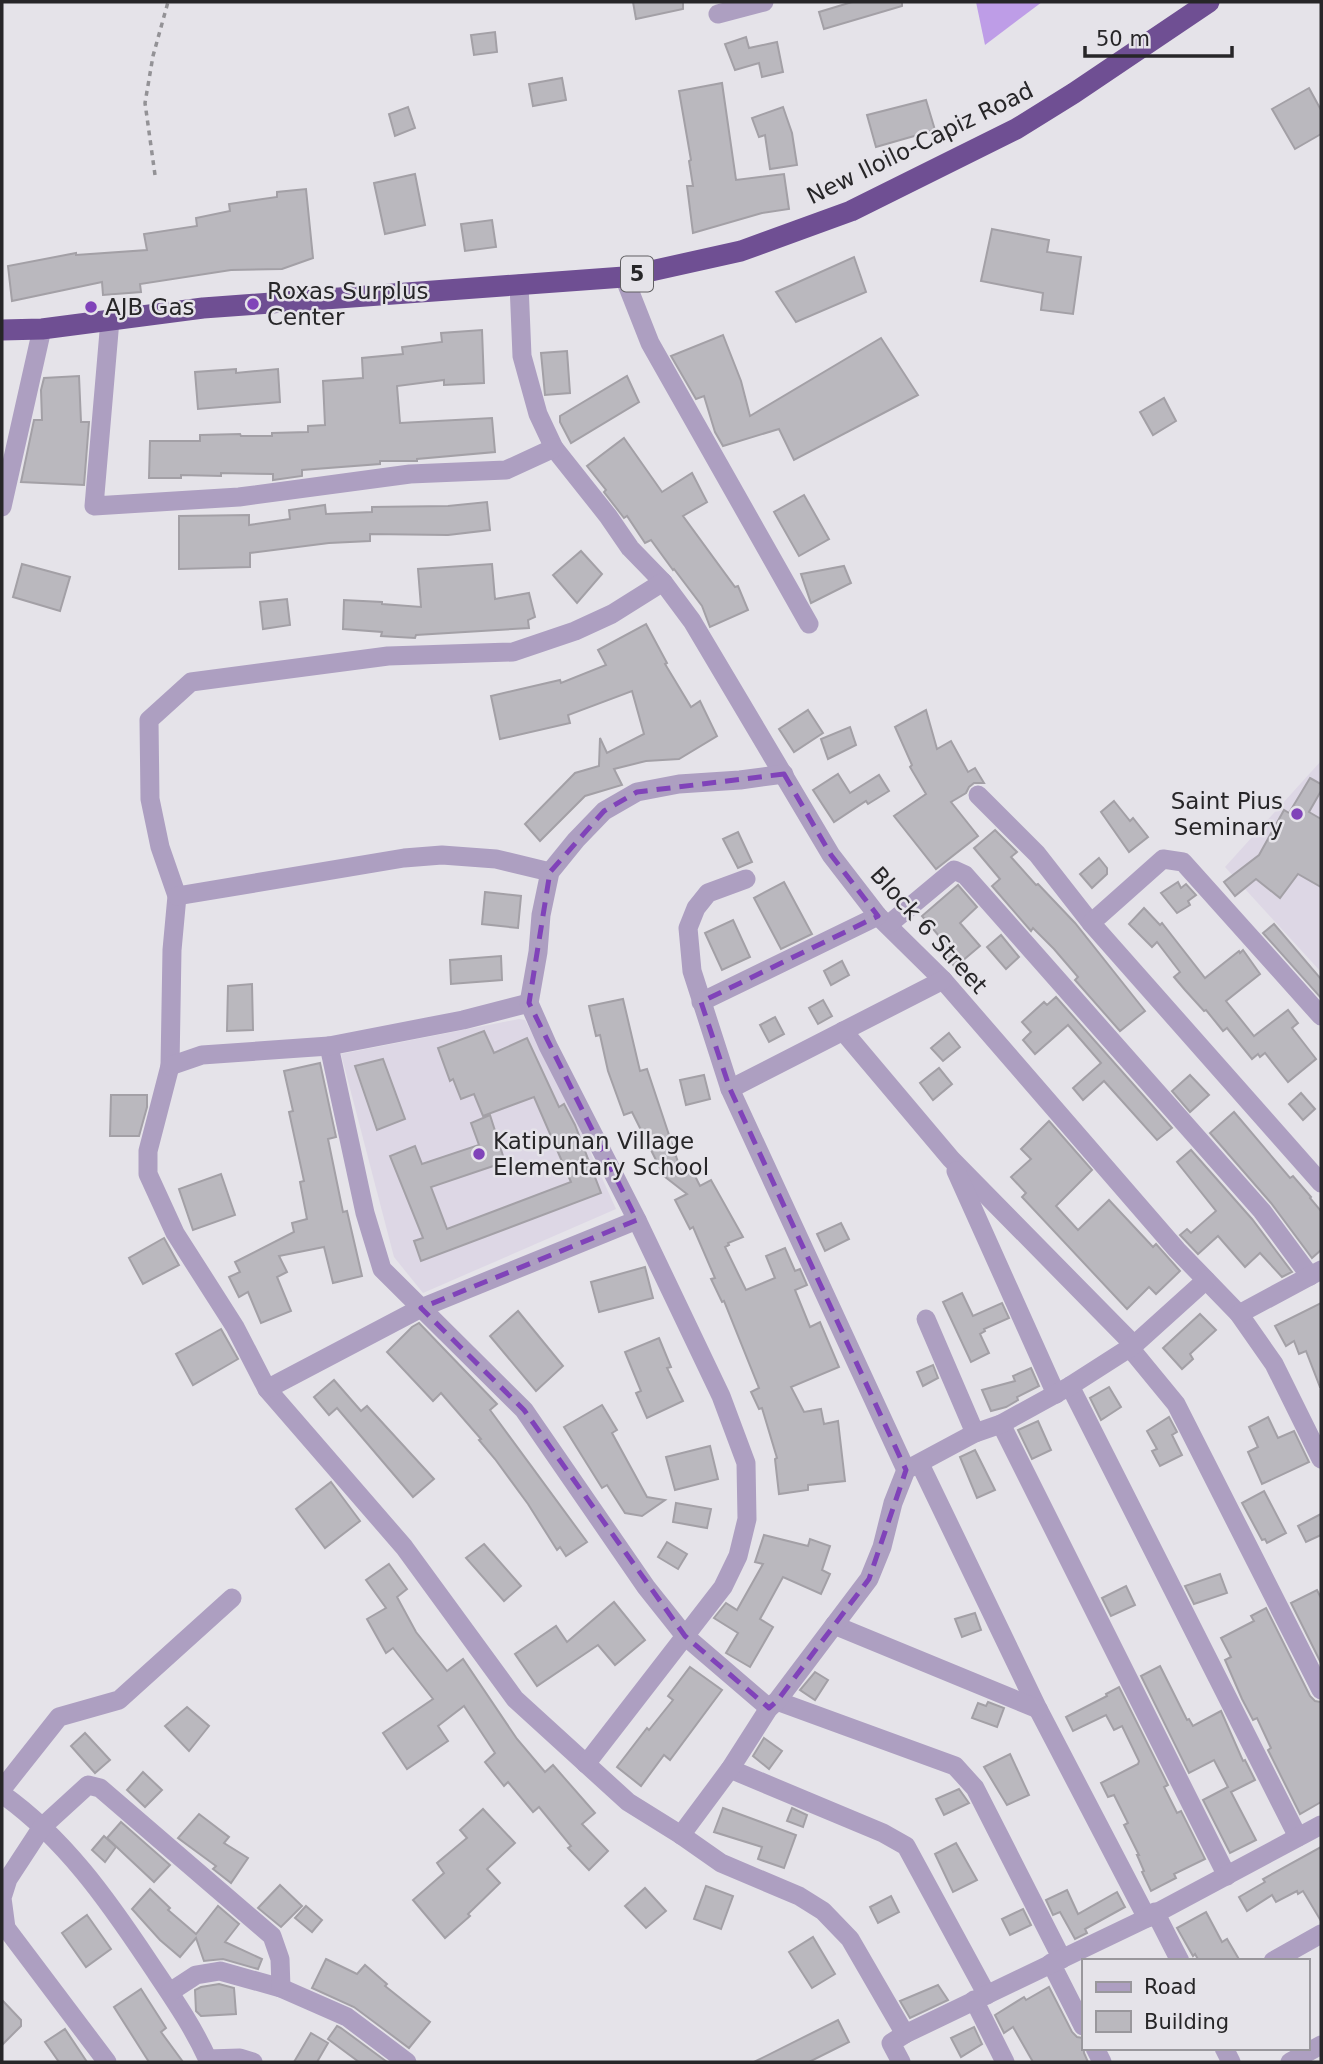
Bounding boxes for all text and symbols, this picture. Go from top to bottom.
scale bar [1085,14,1232,58]
text: 50 m [1096,27,1150,51]
street label: New Iloilo-Capiz Road [803,77,1037,209]
road number: 5 [621,256,653,292]
place label: Roxas Surplus Center [267,278,429,330]
place label: AJB Gas [105,294,195,320]
marker: Roxas Surplus Center [245,296,261,312]
marker: AJB Gas [83,299,99,315]
place label: Saint Pius Seminary [1171,788,1283,840]
marker: Saint Pius Seminary [1289,806,1305,822]
street label: Block 6 Street [865,861,993,999]
place label: Katipunan Village Elementary School [493,1128,709,1180]
marker: Katipunan Village Elementary School [471,1146,487,1162]
legend [1082,1959,1309,2050]
text: Road [1144,1975,1197,1999]
text: Building [1144,2010,1229,2034]

